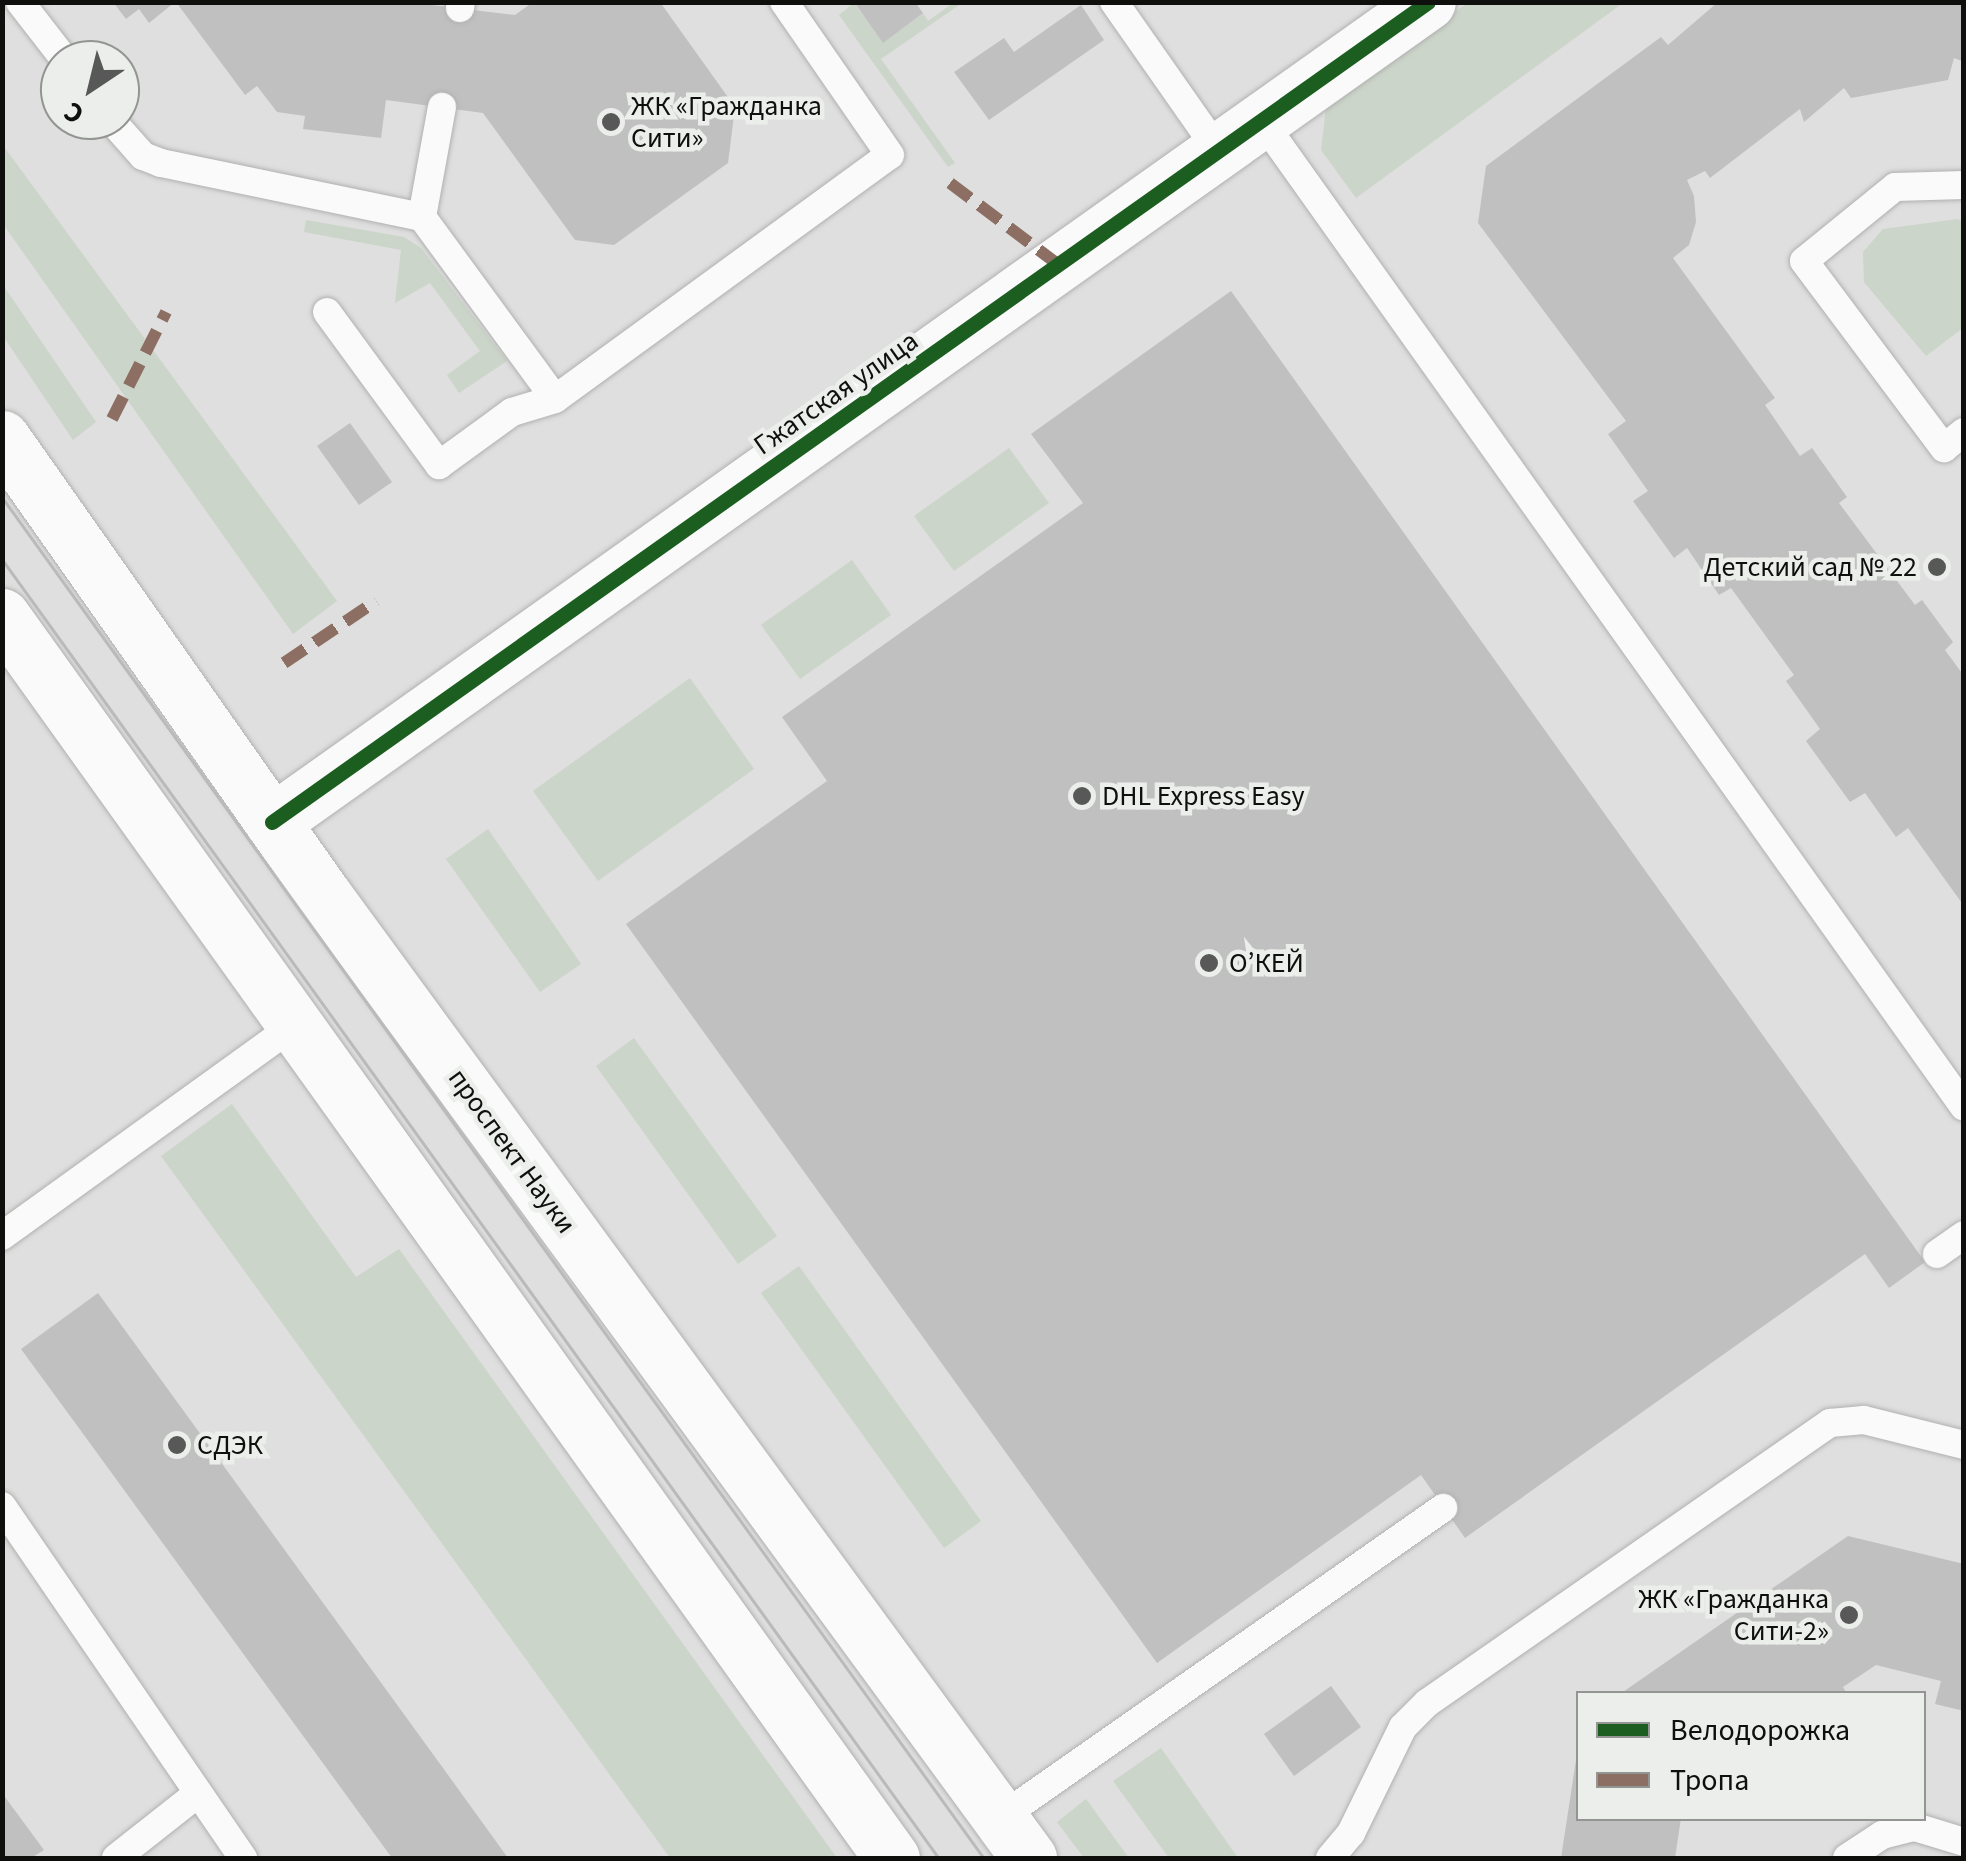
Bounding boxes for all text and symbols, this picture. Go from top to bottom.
north arrow [40,40,140,140]
place label: ЖК «Гражданка Сити» [631,89,822,155]
text: С [56,92,92,134]
marker: ЖК «Гражданка Сити» [600,111,622,133]
street label: Гжатская улица [747,324,925,462]
place label: Детский сад № 22 [1703,550,1917,584]
marker: Детский сад № 22 [1926,556,1948,578]
place label: DHL Express Easy [1102,779,1305,813]
marker: DHL Express Easy [1071,785,1093,807]
place label: О’КЕЙ [1229,946,1304,980]
marker: О’КЕЙ [1198,952,1220,974]
street label: проспект Науки [441,1062,583,1240]
place label: СДЭК [197,1428,263,1462]
marker: СДЭК [166,1434,188,1456]
place label: ЖК «Гражданка Сити-2» [1638,1582,1829,1648]
marker: ЖК «Гражданка Сити-2» [1838,1604,1860,1626]
legend [1576,1691,1926,1821]
text: Велодорожка [1670,1709,1850,1752]
text: Тропа [1670,1759,1749,1802]

